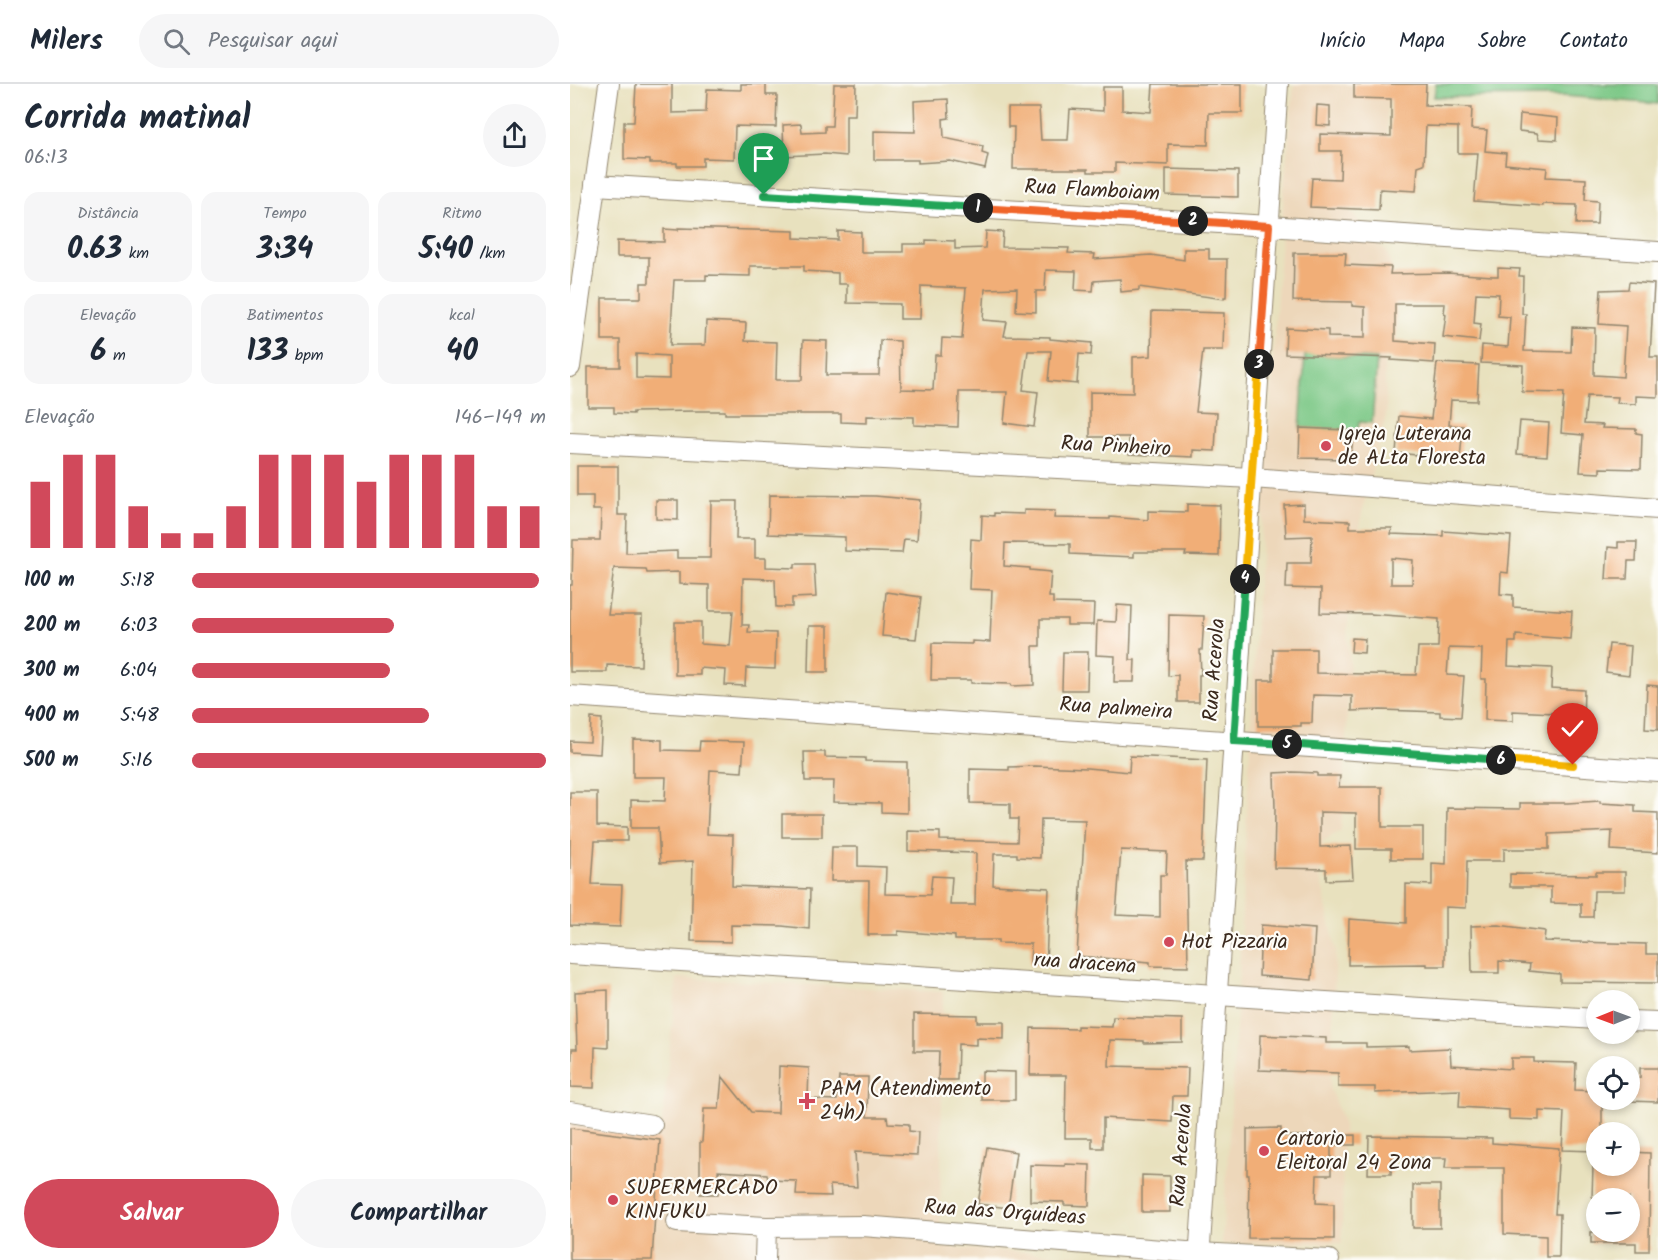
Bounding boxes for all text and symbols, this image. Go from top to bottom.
search box [139,14,559,68]
text: Milers [30,19,103,64]
text: Pesquisar aqui [208,24,338,59]
icon: search [160,25,193,58]
text: Início [1319,25,1366,58]
text: Mapa [1399,25,1445,58]
text: Sobre [1478,25,1526,58]
text: Contato [1559,25,1628,58]
text: Corrida matinal [24,93,250,146]
button: share [483,104,546,167]
pin [738,133,789,195]
text: 06:13 [24,142,68,174]
icon: arrive [747,142,780,175]
street label: Rua Flamboiam [1024,171,1160,211]
pin: 1 [963,193,993,223]
text: 1 [976,195,980,220]
text: Distância [77,201,139,226]
text: Tempo [263,201,307,226]
text: Ritmo [442,201,482,226]
pin: 2 [1178,206,1208,236]
text: 2 [1188,208,1198,233]
text: 0.63 [67,226,122,274]
text: 3:34 [257,226,313,274]
text: 5:40 [419,226,473,274]
text: km [122,241,149,266]
text: /km [473,241,505,266]
text: Elevação [80,303,136,328]
text: Batimentos [247,303,323,328]
text: kcal [449,303,475,328]
text: 6 [90,328,107,376]
text: 133 [246,328,288,376]
text: 40 [446,328,478,376]
text: m [107,343,126,368]
text: bpm [288,343,324,368]
pin: 3 [1244,349,1274,379]
text: 3 [1255,351,1263,376]
text: Elevação [24,402,95,434]
text: 146–149 m [454,402,546,434]
place label: Igreja Luterana de ALta Floresta [1338,418,1486,475]
street label: Rua Pinheiro [1060,428,1172,466]
marker: Igreja Luterana de ALta Floresta [1319,439,1333,453]
pin: 4 [1230,564,1260,594]
text: 100 m [24,565,75,597]
text: 5:18 [120,565,154,597]
text: 4 [1241,566,1249,591]
text: 200 m [24,610,80,642]
text: 6:03 [120,610,157,642]
street label: Rua Acerola [1195,617,1235,723]
text: 300 m [24,655,80,687]
text: 6:04 [120,655,157,687]
street label: Rua palmeira [1058,689,1174,729]
text: 400 m [24,700,80,732]
text: 5:48 [120,700,159,732]
pin [1547,703,1598,765]
icon: check [1556,712,1589,745]
pin: 5 [1272,729,1302,759]
text: 5 [1283,731,1291,756]
text: 500 m [24,745,79,777]
text: 5:16 [120,745,153,777]
pin: 6 [1486,745,1516,775]
text: 6 [1497,747,1505,772]
place label: Hot Pizzaria [1181,926,1288,959]
marker: Hot Pizzaria [1162,935,1176,949]
street label: rua dracena [1033,944,1137,984]
north arrow [1586,990,1640,1044]
map controls [1586,990,1640,1242]
button: locate [1586,1056,1640,1110]
place label: PAM (Atendimento 24h) [820,1073,991,1130]
marker: PAM (Atendimento 24h) [798,1092,816,1110]
street label: Rua Acerola [1162,1102,1202,1208]
button: + [1586,1122,1640,1176]
place label: Cartorio Eleitoral 24 Zona [1276,1123,1432,1180]
marker: Cartorio Eleitoral 24 Zona [1257,1144,1271,1158]
place label: SUPERMERCADO KINFUKU [625,1172,778,1229]
button: Salvar [24,1179,279,1248]
button: Compartilhar [291,1179,546,1248]
button: − [1586,1188,1640,1242]
street label: Rua das Orquídeas [923,1191,1087,1235]
marker: SUPERMERCADO KINFUKU [606,1193,620,1207]

